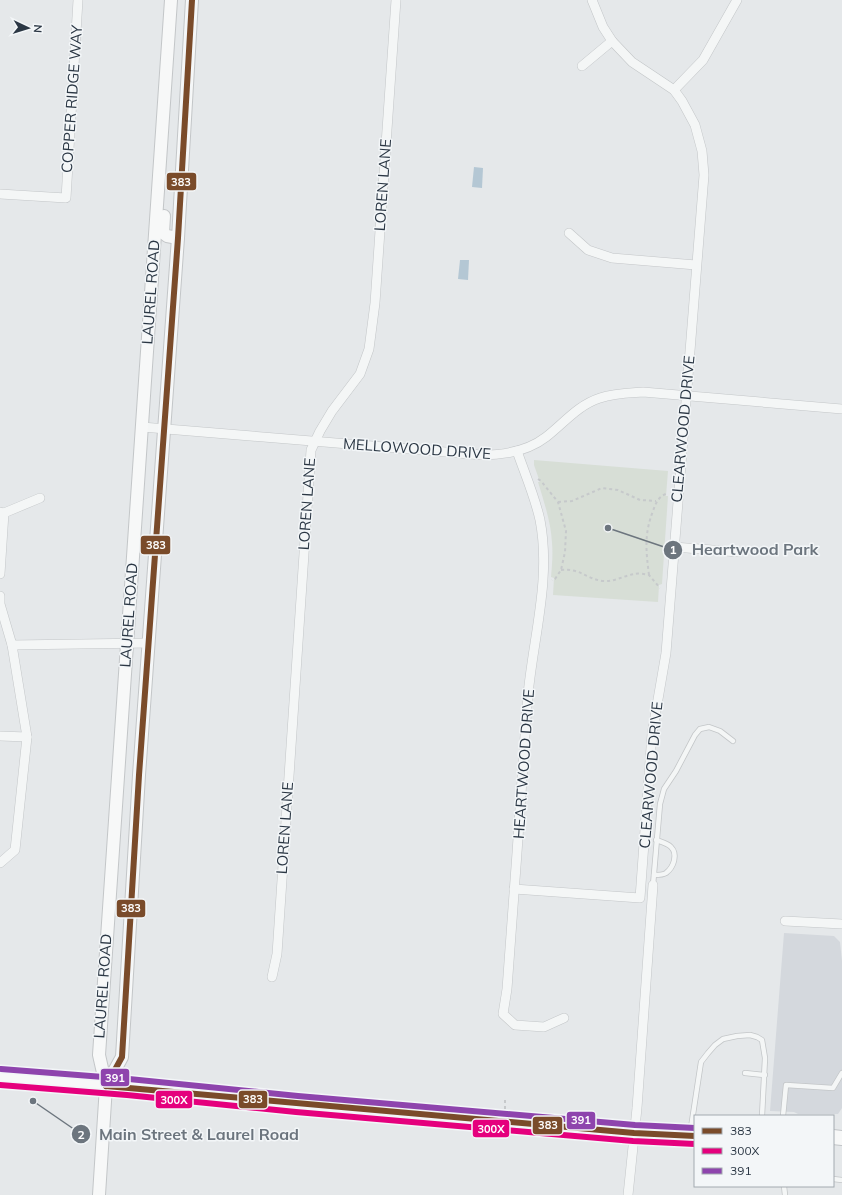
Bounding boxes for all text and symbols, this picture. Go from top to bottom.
north arrow [8,8,48,48]
street label: COPPER RIDGE WAY [57,23,86,174]
text: N [31,24,45,33]
street label: LOREN LANE [370,138,395,232]
line badge: 383 [166,172,197,191]
text: 383 [171,175,191,189]
street label: LAUREL ROAD [137,239,164,345]
street label: CLEARWOOD DRIVE [667,354,698,503]
street label: MELLOWOOD DRIVE [342,434,492,463]
street label: LOREN LANE [294,457,319,551]
line badge: 383 [140,535,171,555]
callout: Heartwood Park [663,536,826,564]
text: 383 [146,538,166,552]
text: Heartwood Park [692,539,819,559]
text: 1 [669,542,677,557]
street label: LAUREL ROAD [115,562,142,668]
street label: HEARTWOOD DRIVE [509,688,538,839]
street label: CLEARWOOD DRIVE [635,700,666,849]
street label: LOREN LANE [272,781,297,875]
line badge: 383 [116,899,146,918]
text: 383 [121,901,141,915]
street label: LAUREL ROAD [89,933,116,1039]
line badge: 391 [100,1068,130,1087]
text: 391 [105,1071,125,1085]
line badge: 300X [155,1090,193,1109]
line badge: 383 [238,1090,268,1109]
text: 383 [243,1092,263,1106]
text: 300X [160,1093,188,1107]
line badge: 391 [566,1111,596,1130]
text: 391 [571,1113,591,1127]
legend [694,1115,834,1187]
line badge: 383 [532,1116,563,1135]
text: 383 [538,1118,558,1132]
line badge: 300X [472,1119,510,1138]
callout: Main Street & Laurel Road [71,1120,307,1148]
text: 300X [477,1122,505,1136]
text: 383 [730,1123,752,1138]
text: Main Street & Laurel Road [99,1124,299,1144]
text: 2 [77,1127,85,1142]
text: 300X [730,1143,760,1158]
text: 391 [730,1163,752,1178]

